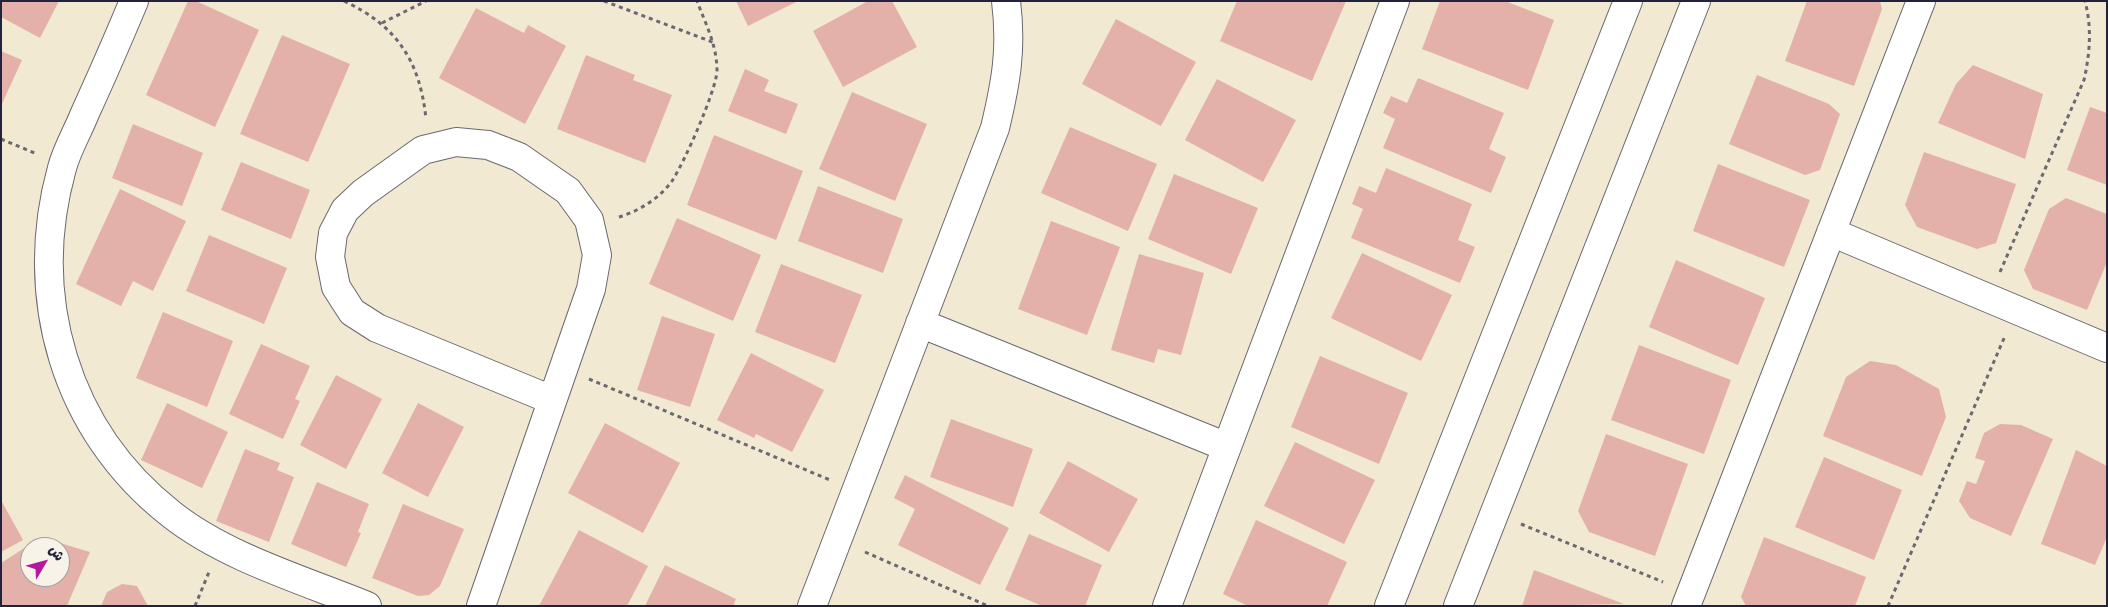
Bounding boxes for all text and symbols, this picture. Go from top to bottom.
north arrow [20,537,70,587]
text: ش [45,542,68,565]

